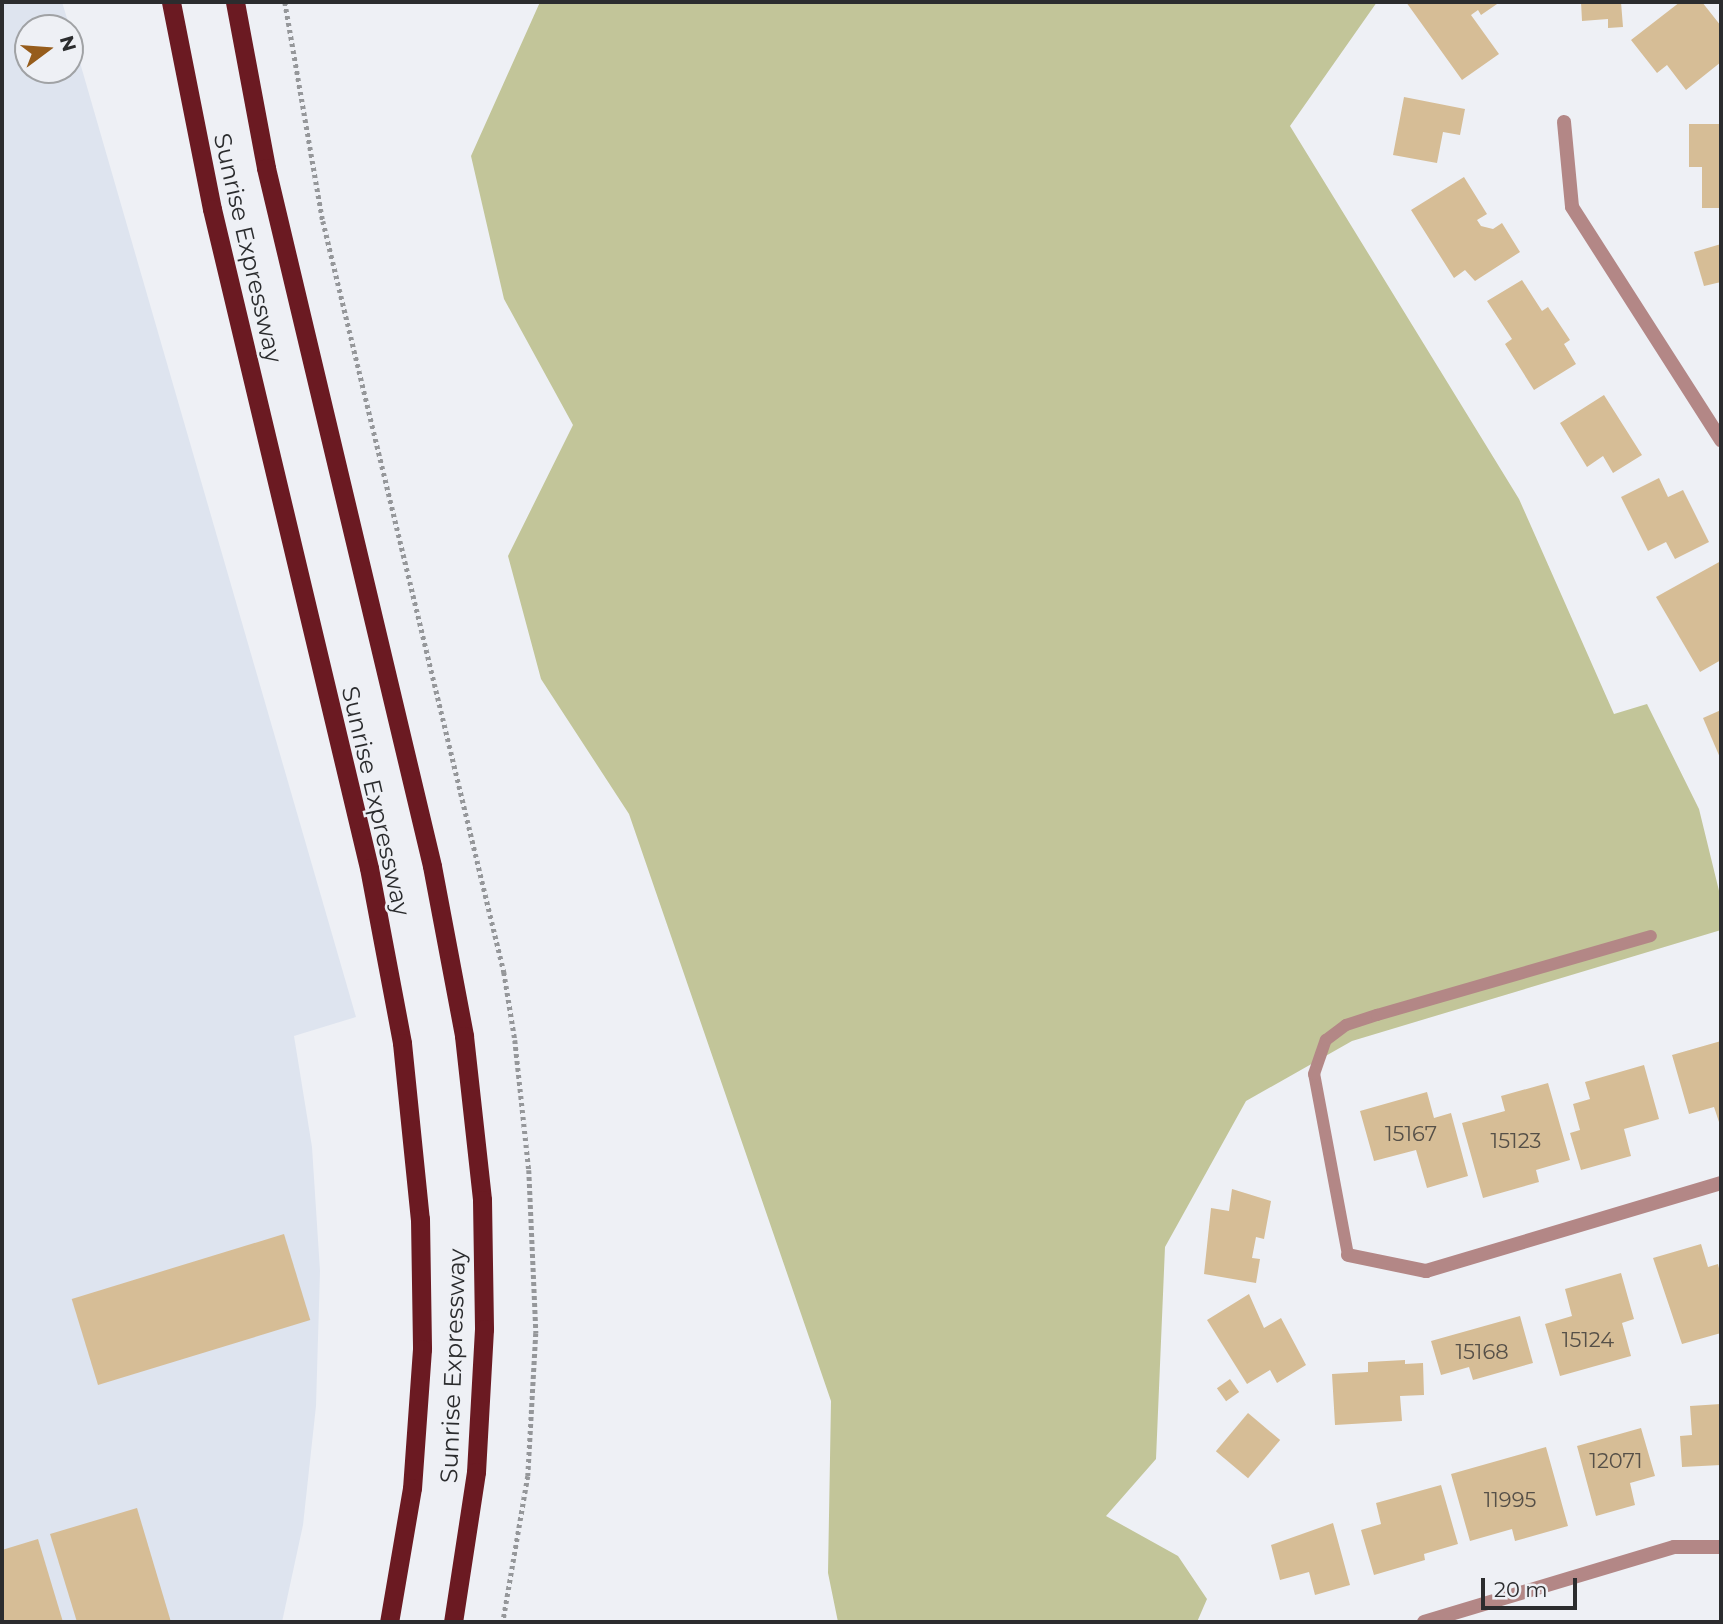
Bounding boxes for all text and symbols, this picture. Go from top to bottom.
north arrow [14,14,84,84]
text: N [55,33,81,54]
street label: Sunrise Expressway [208,130,288,366]
street label: Sunrise Expressway [336,683,416,919]
house number: 15167 [1385,1121,1437,1147]
house number: 15123 [1491,1128,1541,1154]
street label: Sunrise Expressway [435,1248,471,1484]
house number: 15124 [1562,1327,1614,1353]
house number: 15168 [1455,1339,1509,1365]
house number: 12071 [1589,1448,1643,1474]
house number: 11995 [1484,1487,1536,1513]
scale bar [1485,1564,1581,1608]
text: 20 m [1494,1577,1548,1602]

